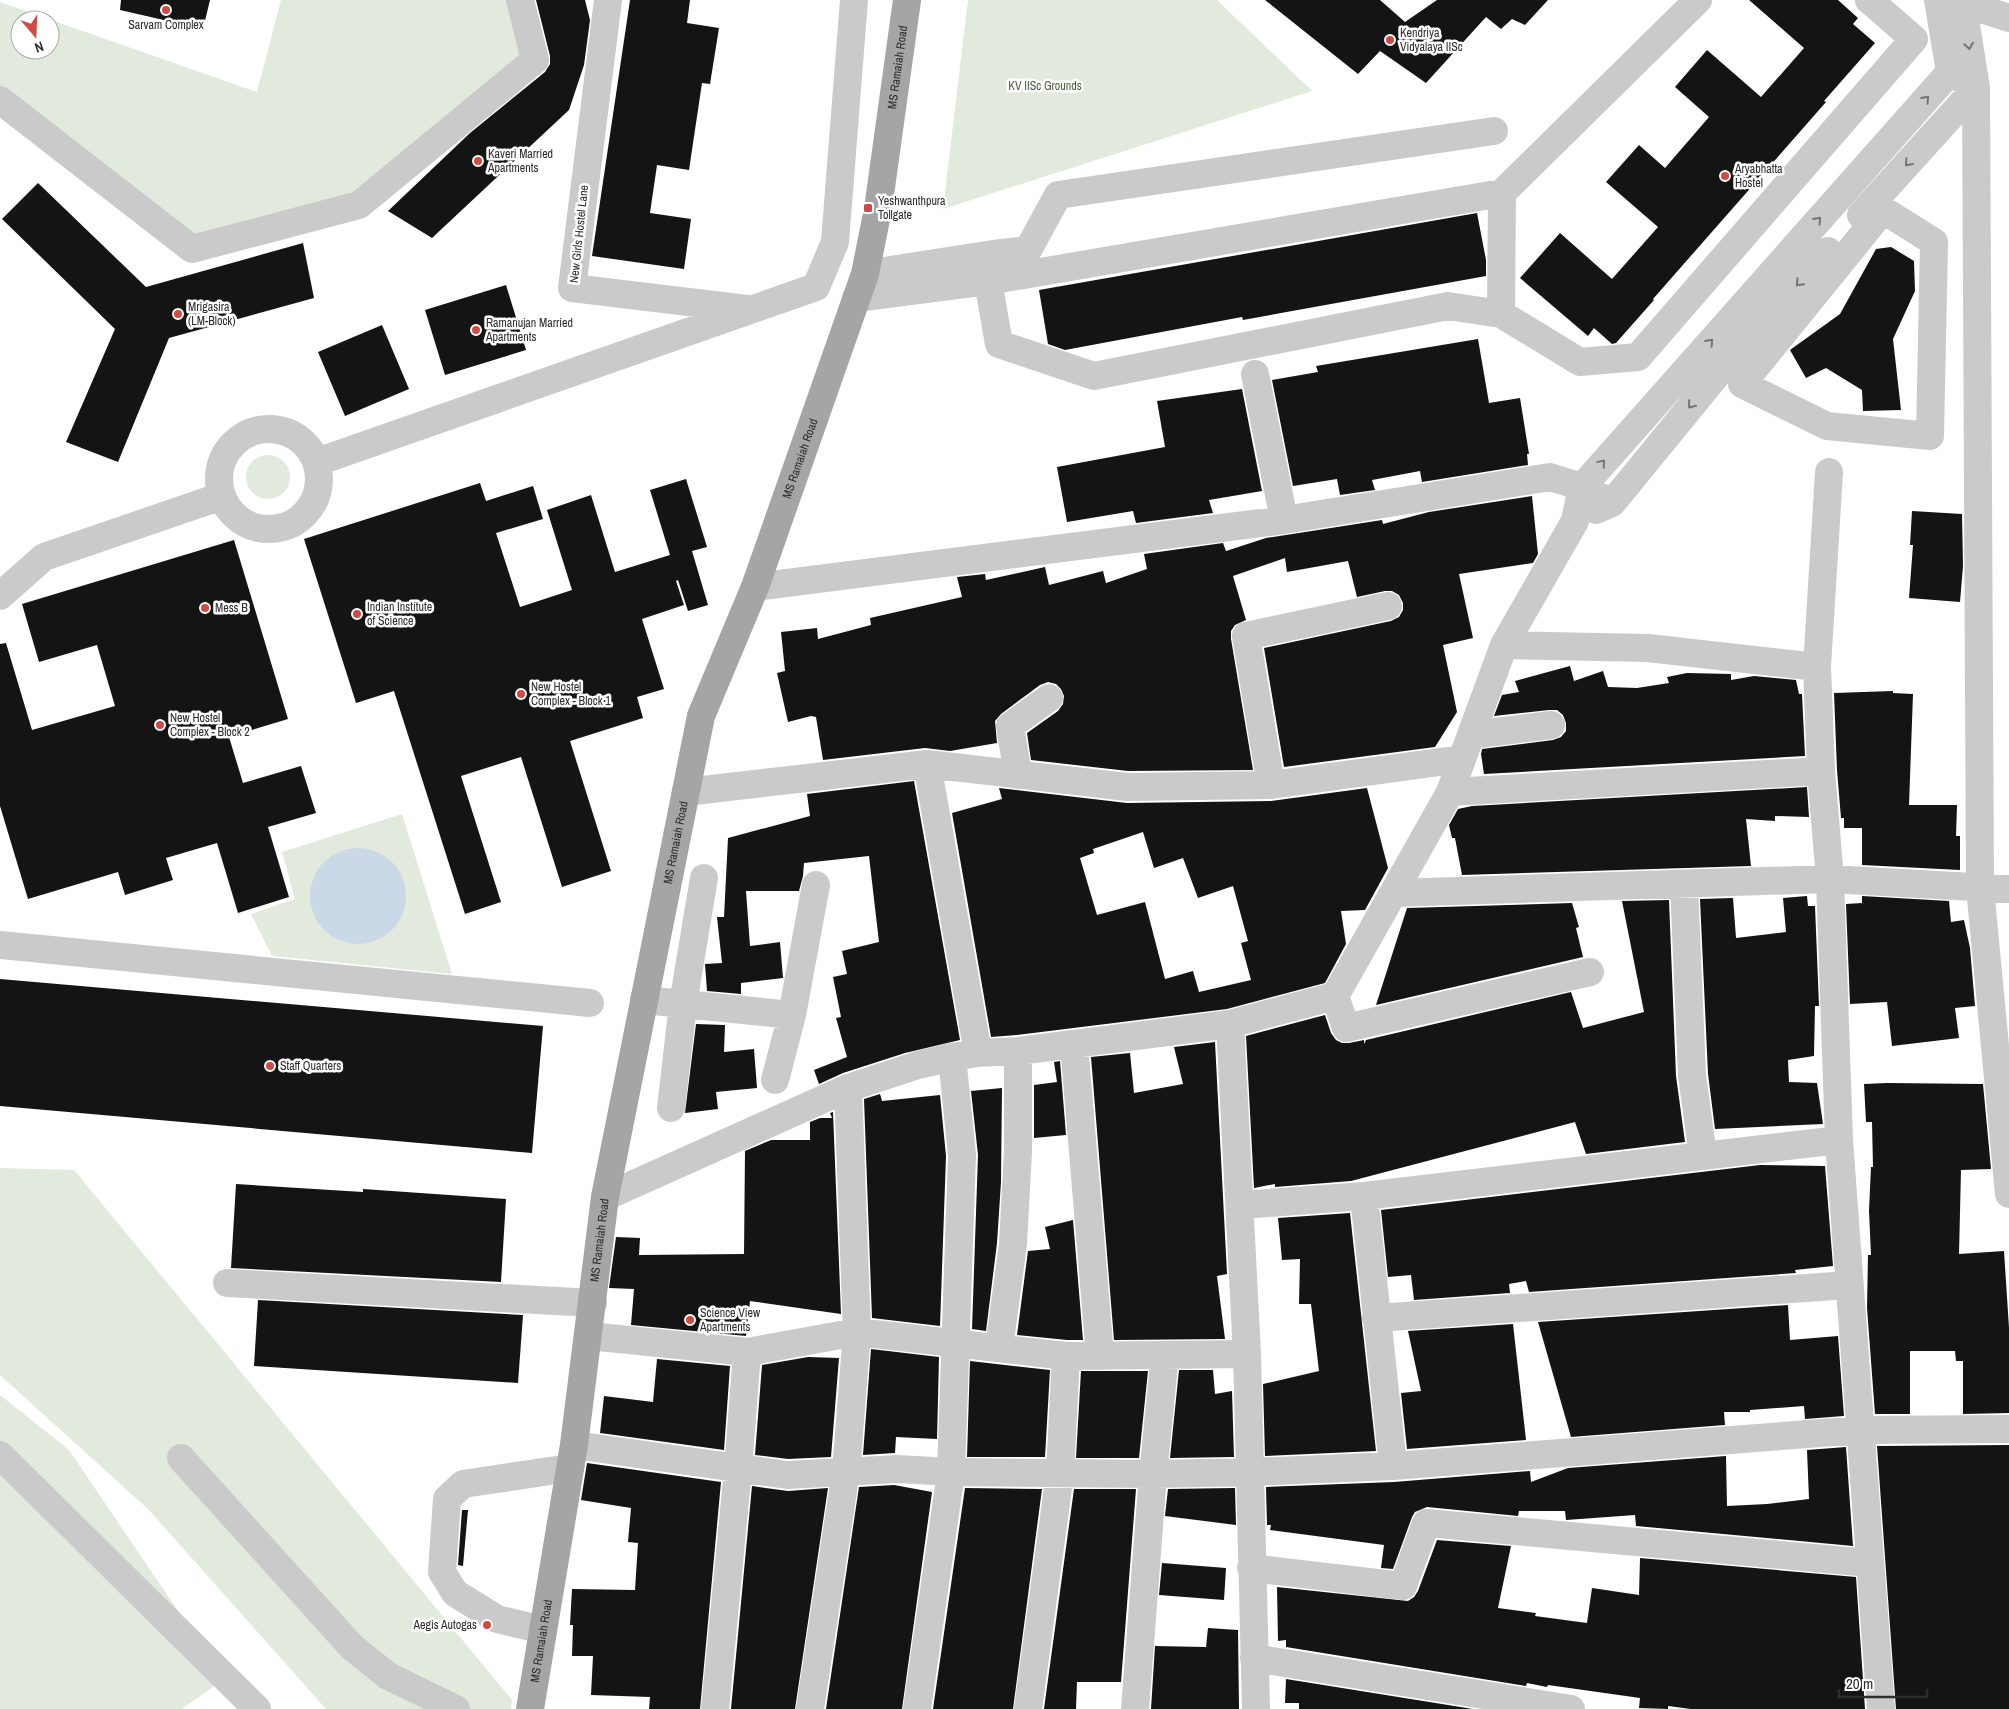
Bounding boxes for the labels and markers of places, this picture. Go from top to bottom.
marker: Sarvam Complex [160,4,172,16]
place label: Sarvam Complex [128,17,204,33]
place label: Kendriya Vidyalaya IISc [1400,25,1463,55]
marker: Kendriya Vidyalaya IISc [1384,34,1396,46]
place label: Kaveri Married Apartments [487,146,553,176]
marker: Kaveri Married Apartments [472,155,484,167]
place label: Aryabhatta Hostel [1734,161,1783,191]
marker: Aryabhatta Hostel [1719,170,1731,182]
place label: Yeshwanthpura Tollgate [878,193,946,223]
marker: Yeshwanthpura Tollgate [862,202,874,214]
place label: Mrigasira (LM-Block) [188,299,236,329]
marker: Mrigasira (LM-Block) [172,308,184,320]
place label: Ramanujan Married Apartments [485,315,573,345]
marker: Ramanujan Married Apartments [470,324,482,336]
place label: Indian Institute of Science [367,599,432,629]
place label: Mess B [215,600,248,616]
marker: Mess B [199,602,211,614]
marker: Indian Institute of Science [351,608,363,620]
place label: New Hostel Complex - Block 1 [531,679,611,709]
marker: New Hostel Complex - Block 1 [515,688,527,700]
place label: New Hostel Complex - Block 2 [170,710,250,740]
marker: New Hostel Complex - Block 2 [154,719,166,731]
place label: Staff Quarters [280,1058,341,1074]
marker: Staff Quarters [264,1060,276,1072]
place label: Science View Apartments [699,1305,761,1335]
marker: Science View Apartments [684,1314,696,1326]
place label: Aegis Autogas [413,1617,477,1633]
marker: Aegis Autogas [481,1619,493,1631]

